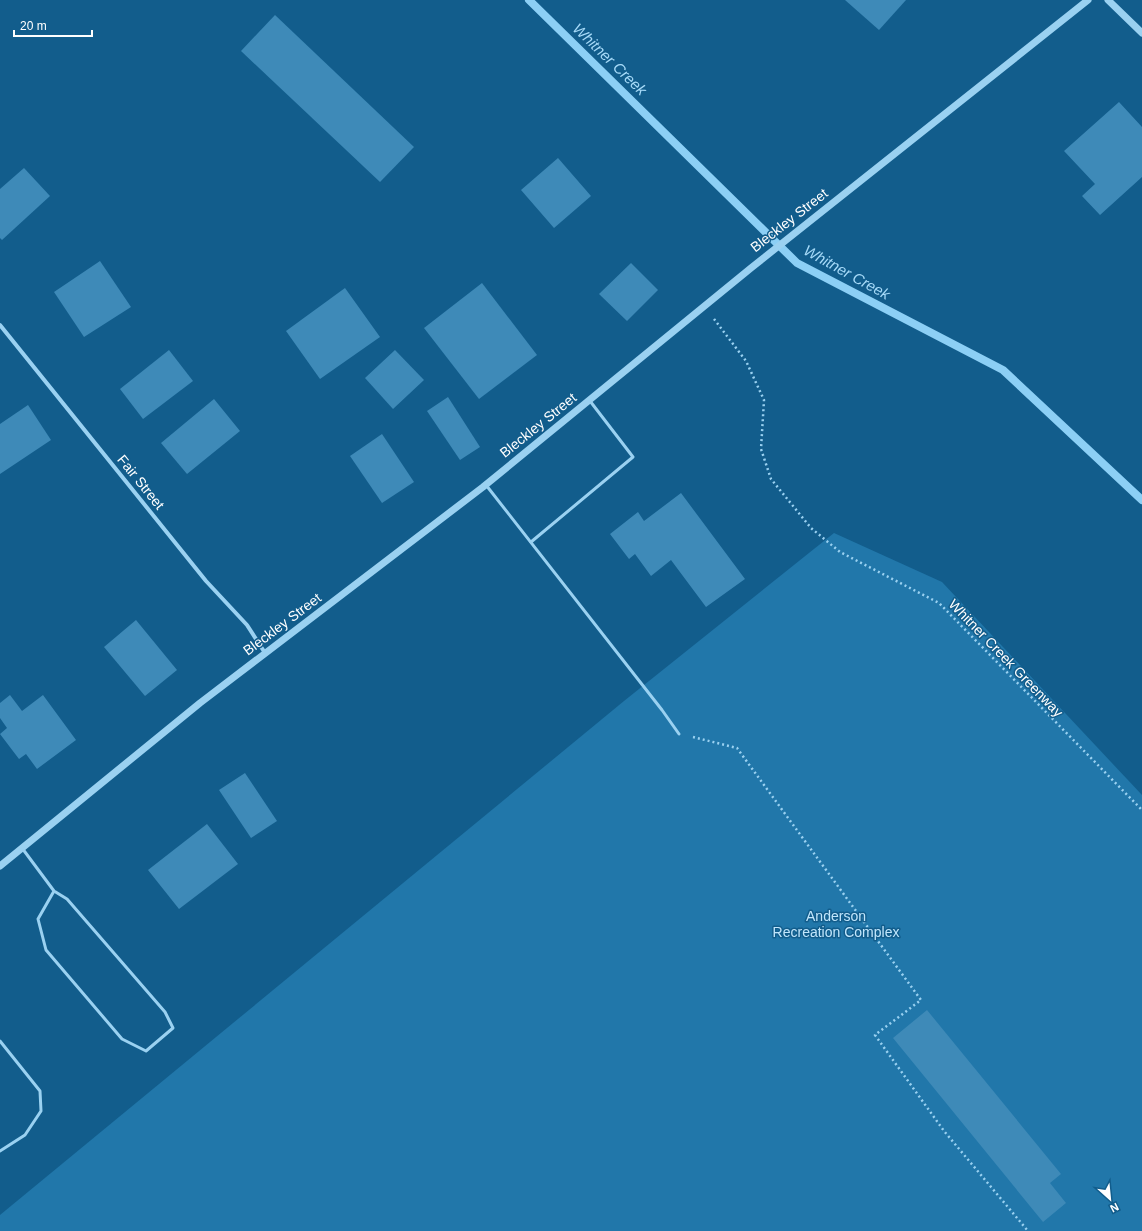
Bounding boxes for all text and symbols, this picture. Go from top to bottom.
scale bar [14,12,92,38]
text: 20 m [20,19,47,33]
water label: Whitner Creek [570,20,651,99]
street label: Bleckley Street [747,185,831,255]
water label: Whitner Creek [801,241,894,303]
street label: Bleckley Street [497,389,579,461]
street label: Fair Street [114,452,168,513]
street label: Bleckley Street [240,589,324,658]
street label: Whitner Creek Greenway [946,596,1066,720]
park label: Anderson Recreation Complex [773,908,899,940]
north arrow [1090,1179,1130,1219]
text: N [1108,1201,1121,1215]

